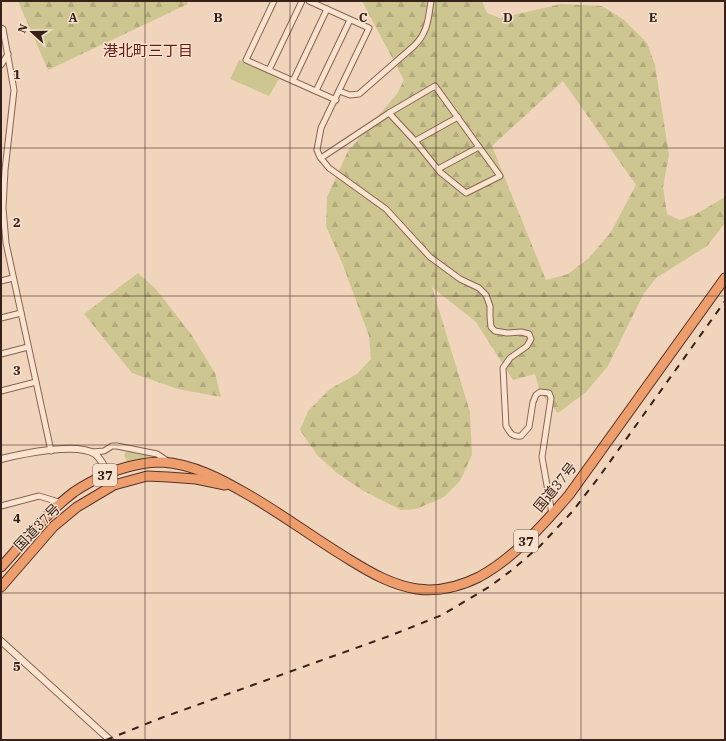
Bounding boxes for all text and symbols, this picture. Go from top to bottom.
text: A [68,9,78,26]
text: B [213,9,223,26]
text: C [359,9,368,26]
text: D [503,9,513,26]
text: E [649,9,657,26]
north arrow [12,12,52,52]
text: N [15,22,31,35]
district label: 港北町三丁目 [103,41,193,60]
text: 1 [13,66,21,83]
text: 2 [13,214,21,231]
text: 3 [13,362,21,379]
street label: 国道37号 [529,458,581,516]
road number: 37 [93,464,117,486]
street label: 国道37号 [10,500,64,554]
text: 4 [13,510,21,527]
road number: 37 [514,530,538,552]
text: 5 [13,658,21,675]

